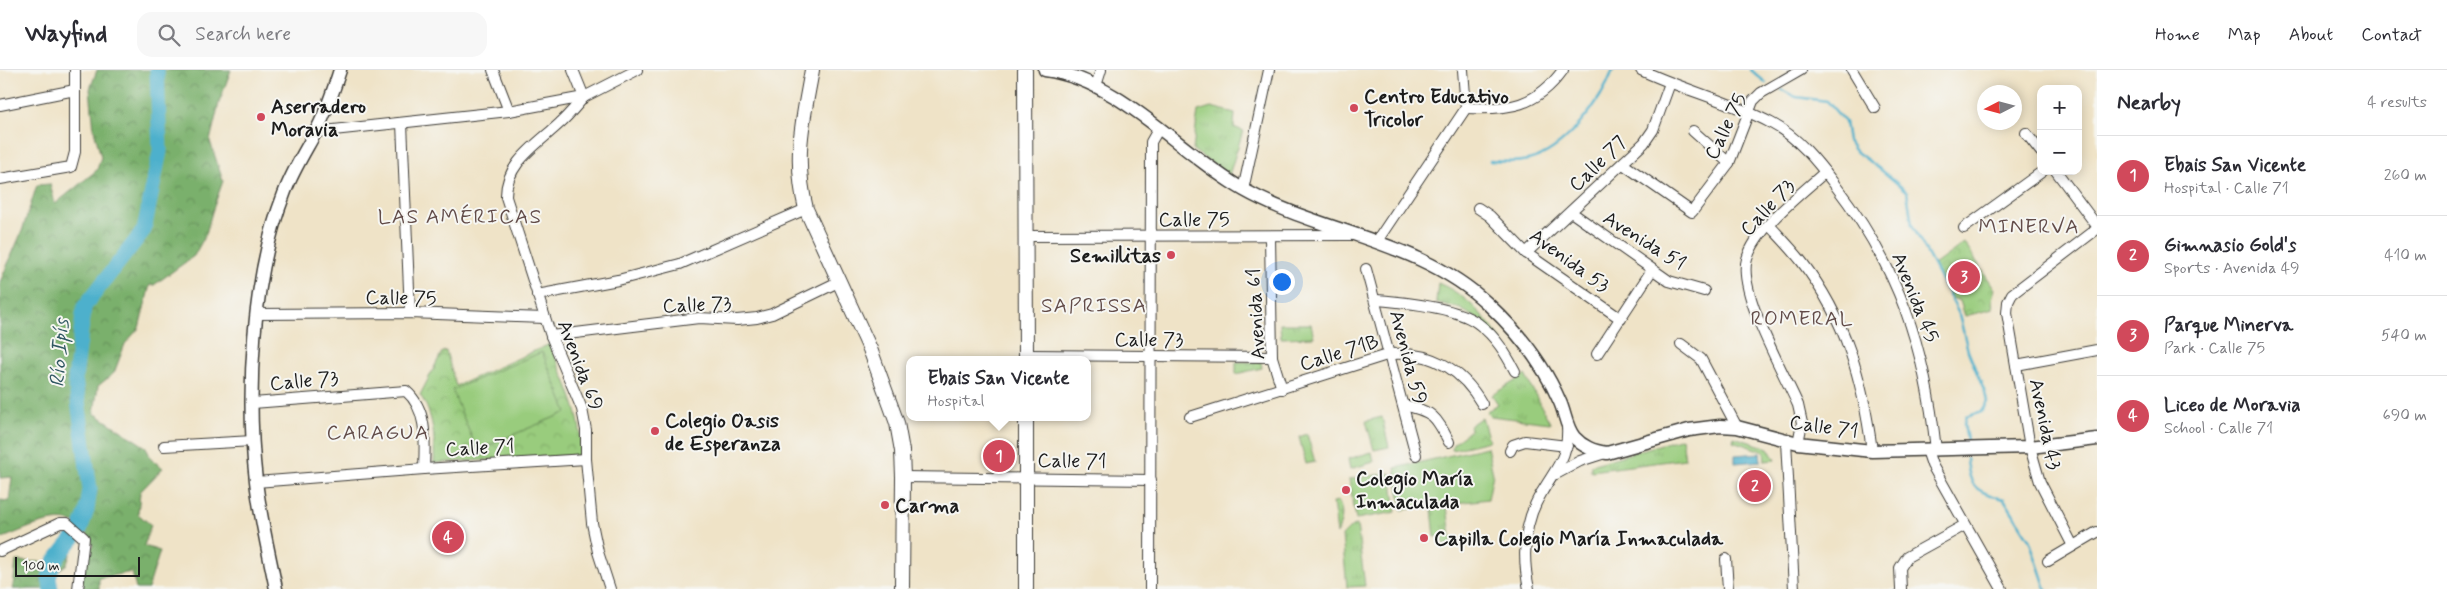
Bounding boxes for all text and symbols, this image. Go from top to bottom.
search box [137,12,487,57]
text: Wayfind [25,19,107,50]
icon: search [155,21,183,49]
text: Search here [195,22,291,47]
text: Home [2155,23,2200,47]
text: Map [2228,23,2261,47]
text: About [2289,23,2333,47]
text: Contact [2361,23,2422,47]
place label: Centro Educativo Tricolor [1364,84,1509,134]
north arrow [1977,85,2022,130]
map controls [2037,85,2082,175]
button: + [2037,85,2082,130]
street label: Calle 75 [1699,89,1754,165]
text: Nearby [2117,89,2181,117]
text: 4 results [2367,92,2427,113]
place label: Aserradero Moravia [271,94,366,144]
marker: Centro Educativo Tricolor [1348,102,1360,114]
marker: Aserradero Moravia [255,111,267,123]
street label: Calle 77 [1563,130,1633,198]
button: − [2037,130,2082,175]
text: Ebais San Vicente [2164,153,2306,178]
text: 1 [2129,165,2137,186]
text: 260 m [2384,165,2427,186]
street label: Calle 73 [1735,174,1801,242]
text: Hospital · Calle 71 [2164,178,2289,199]
district label: LAS AMÉRICAS [378,203,542,231]
street label: Avenida 51 [1598,205,1691,277]
street label: Calle 75 [1158,207,1230,234]
district label: MINERVA [1978,213,2080,241]
street label: Avenida 53 [1524,223,1615,299]
text: Gimnasio Gold's [2164,233,2296,258]
place label: Semillitas [1070,243,1161,270]
text: 2 [2129,245,2137,266]
text: 410 m [2384,245,2427,266]
marker: Semillitas [1165,249,1177,261]
street label: Avenida 45 [1884,249,1945,347]
pin: 3 [1948,258,1980,296]
text: Sports · Avenida 49 [2164,258,2300,279]
street label: Avenida 61 [1241,268,1272,360]
your location [1269,269,1295,295]
street label: Calle 75 [365,284,437,313]
street label: Calle 73 [662,291,732,320]
district label: SAPRISSA [1041,292,1147,320]
district label: ROMERAL [1750,305,1854,333]
street label: Avenida 59 [1382,307,1433,407]
text: Parque Minerva [2164,313,2293,338]
water label: Río Ipís [44,316,76,388]
street label: Avenida 69 [550,317,609,415]
text: 3 [2129,325,2137,346]
text: 540 m [2381,325,2427,346]
street label: Calle 73 [1115,327,1184,354]
street label: Calle 71B [1296,329,1383,378]
text: Park · Calle 75 [2164,338,2265,359]
popup [906,356,1091,421]
street label: Calle 73 [269,365,340,398]
text: Ebais San Vicente [927,366,1070,391]
street label: Avenida 43 [2022,376,2067,472]
text: Hospital [927,391,984,412]
text: Liceo de Moravia [2164,393,2300,418]
text: 4 [2128,405,2138,426]
text: 690 m [2383,405,2427,426]
place label: Colegio Oasis de Esperanza [665,408,781,458]
street label: Calle 71 [1788,409,1860,446]
text: School · Calle 71 [2164,418,2273,439]
district label: CARAGUA [327,419,429,447]
marker: Colegio Oasis de Esperanza [649,425,661,437]
street label: Calle 71 [445,433,515,464]
pin: 1 [983,437,1015,475]
street label: Calle 71 [1037,447,1107,476]
place label: Colegio María Inmaculada [1356,466,1474,516]
pin: 2 [1739,467,1771,505]
marker: Colegio María Inmaculada [1340,484,1352,496]
place label: Carma [895,493,959,520]
marker: Carma [879,499,891,511]
pin: 4 [432,518,464,556]
place label: Capilla Colegio María Inmaculada [1434,526,1724,553]
marker: Capilla Colegio María Inmaculada [1418,532,1430,544]
scale bar [15,554,140,577]
text: 100 m [22,557,60,575]

